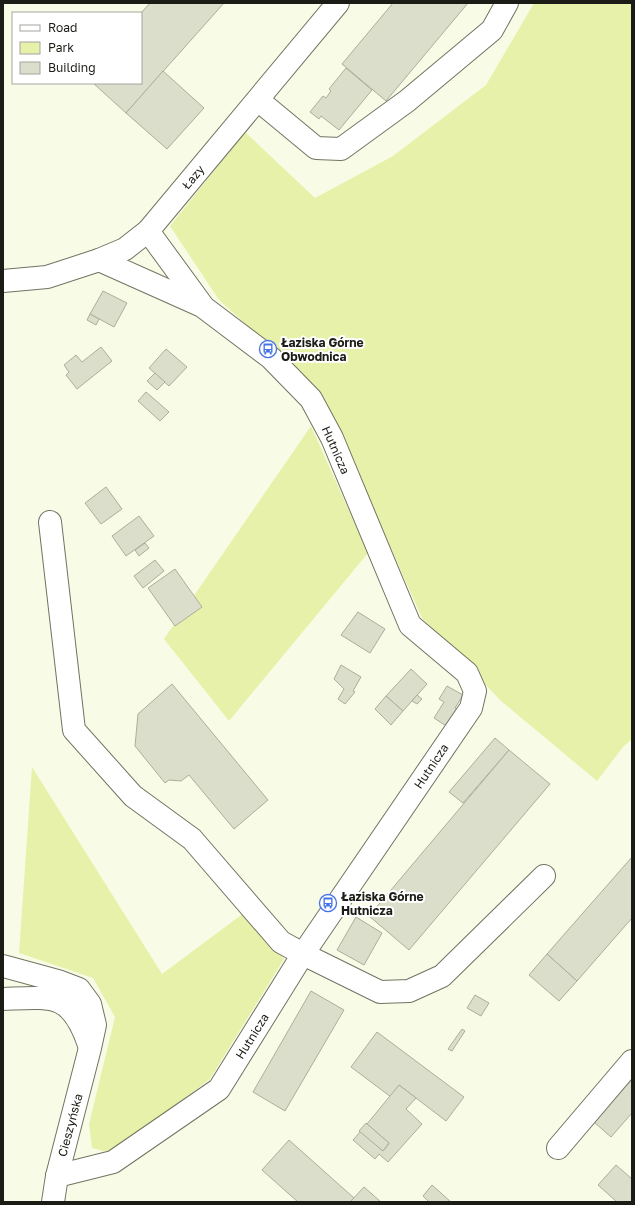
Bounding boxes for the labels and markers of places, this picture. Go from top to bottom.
place label: Łaziska Górne Obwodnica [281,335,364,364]
bus stop icon: Łaziska Górne Obwodnica [258,339,278,359]
place label: Łaziska Górne Hutnicza [341,889,424,918]
bus stop icon: Łaziska Górne Hutnicza [318,893,338,913]

